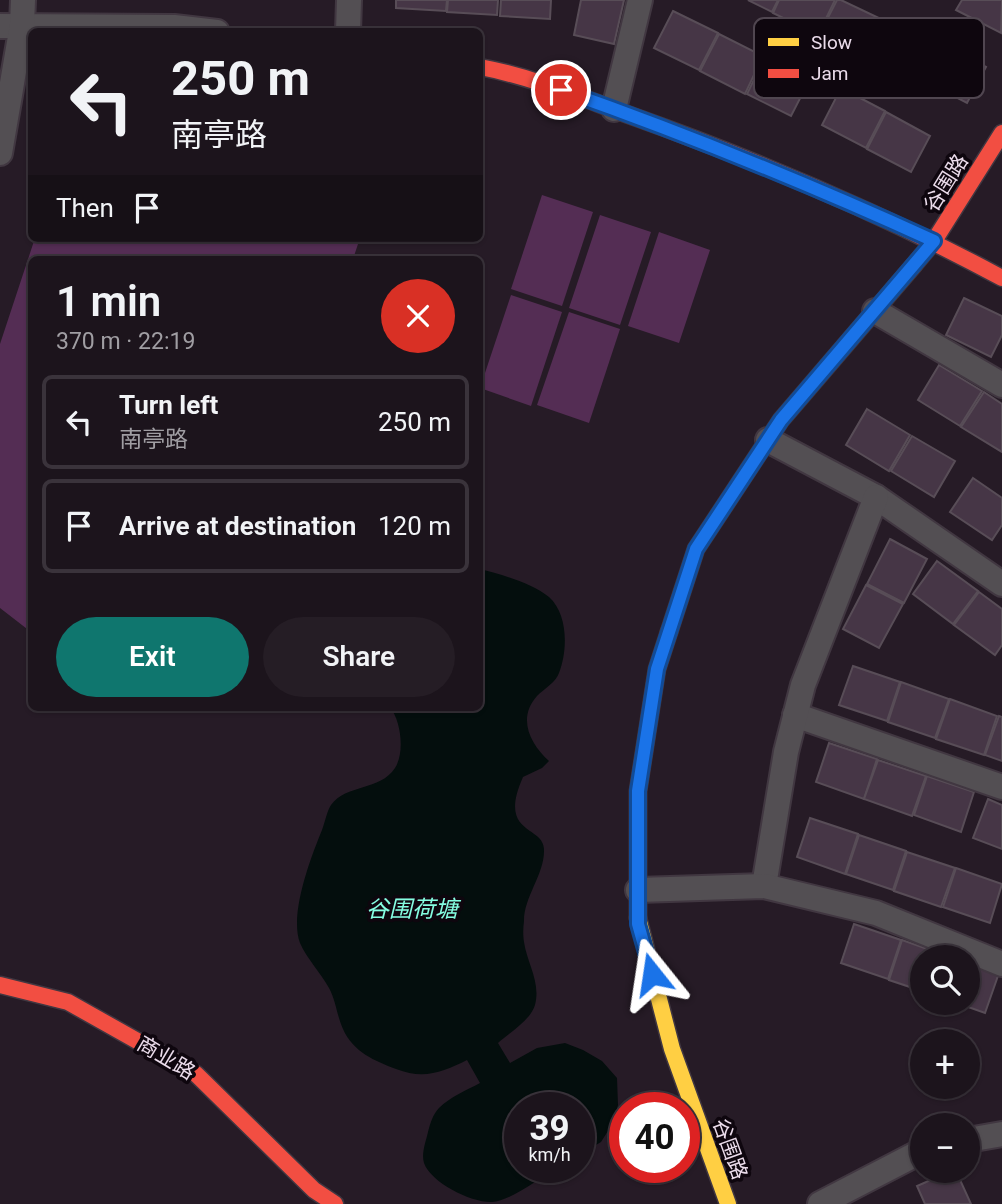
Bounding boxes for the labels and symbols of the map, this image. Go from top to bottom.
legend [754,18,984,98]
text: Slow [811,31,852,54]
pin [531,60,591,120]
text: Jam [811,62,848,85]
street label: 谷围路 [919,150,973,216]
water label: 谷围荷塘 [366,896,462,923]
position arrow [615,937,689,1011]
street label: 商业路 [133,1031,199,1085]
speed limit sign: 40 [609,1092,700,1183]
street label: 谷围路 [708,1115,752,1183]

